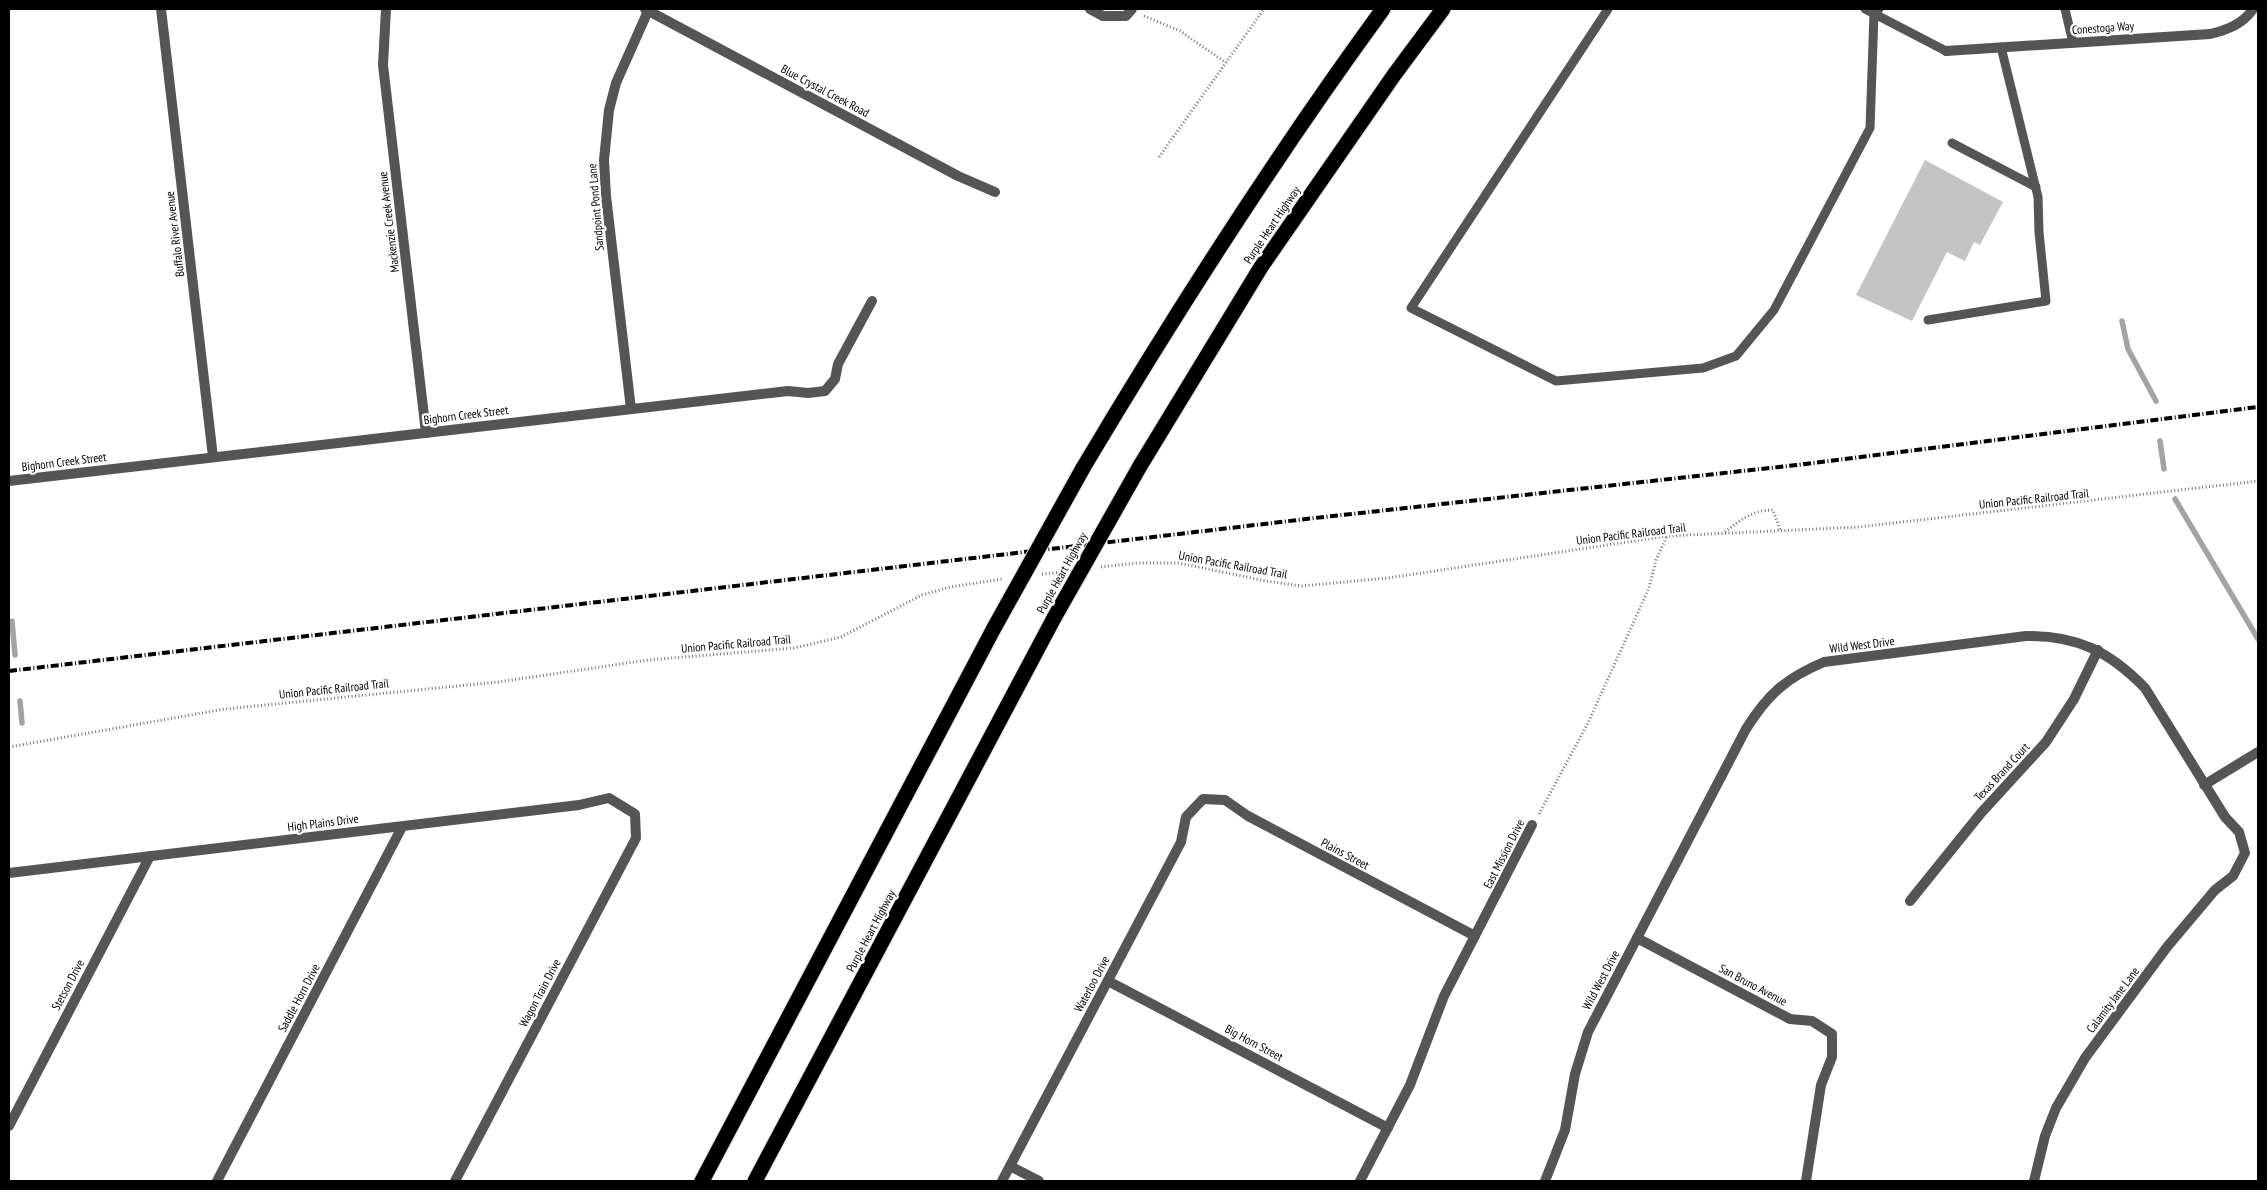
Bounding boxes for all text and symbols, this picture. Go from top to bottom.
street label: Conestoga Way [2071,18,2135,37]
street label: Blue Crystal Creek Road [779,61,872,120]
street label: Sandpoint Pond Lane [584,163,607,251]
street label: Mackenzie Creek Avenue [375,171,402,273]
street label: Purple Heart Highway [1240,183,1303,266]
street label: Buffalo River Avenue [162,190,187,278]
street label: Bighorn Creek Street [423,402,510,427]
street label: Bighorn Creek Street [21,449,108,474]
street label: Union Pacific Railroad Trail [1978,485,2090,512]
street label: Union Pacific Railroad Trail [1575,519,1687,548]
street label: Purple Heart Highway [1033,529,1090,616]
street label: Union Pacific Railroad Trail [1178,548,1289,581]
street label: Union Pacific Railroad Trail [680,631,792,656]
street label: Wild West Drive [1829,633,1895,656]
street label: Union Pacific Railroad Trail [278,675,390,702]
street label: Texas Brand Court [1971,739,2033,804]
street label: High Plains Drive [287,811,359,834]
street label: East Mission Drive [1480,817,1527,891]
street label: Plains Street [1319,835,1372,873]
street label: Purple Heart Highway [843,887,899,974]
street label: Wild West Drive [1579,947,1623,1012]
street label: Waterloo Drive [1071,953,1113,1014]
street label: Wagon Train Drive [515,956,564,1029]
street label: Stetson Drive [48,957,87,1013]
street label: San Bruno Avenue [1717,960,1790,1009]
street label: Saddle Horn Drive [274,961,323,1034]
street label: Calamity Jane Lane [2083,964,2142,1036]
street label: Big Horn Street [1223,1021,1286,1064]

